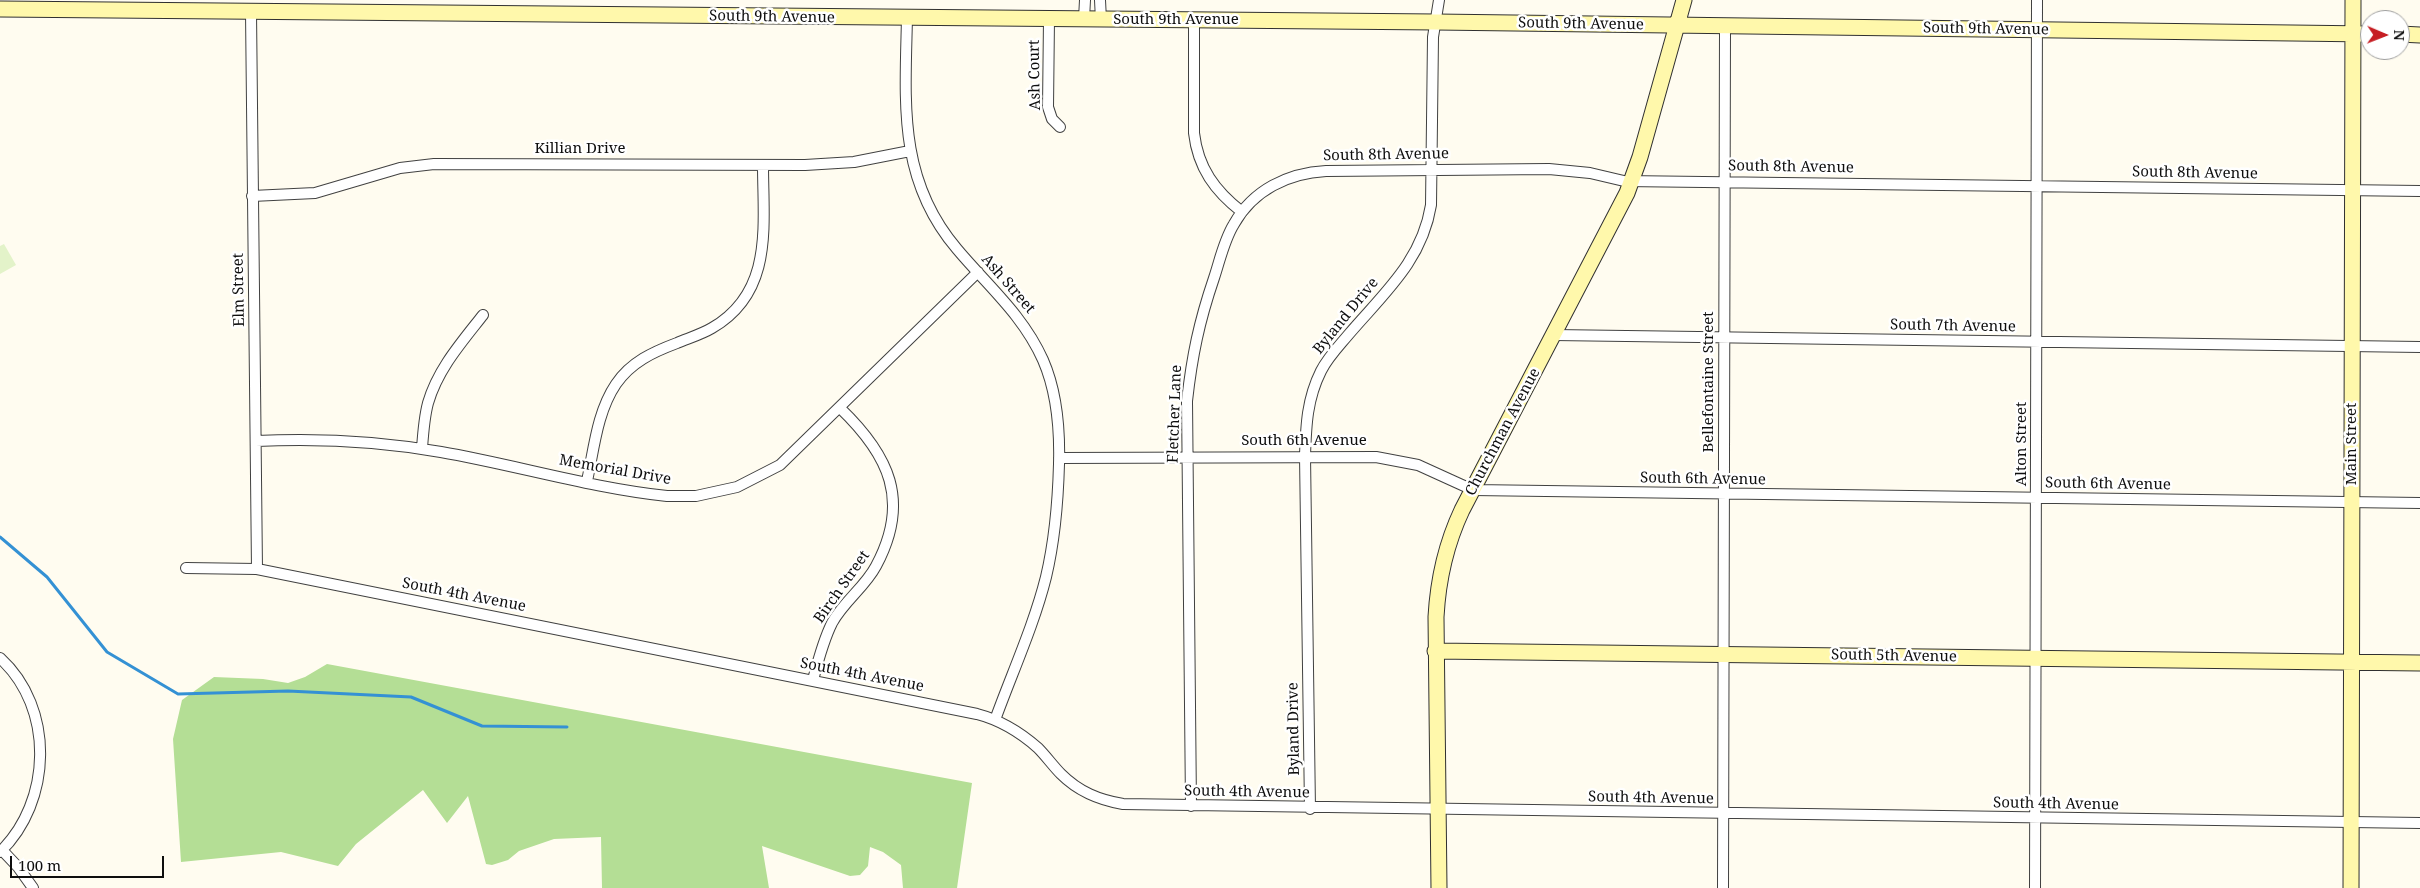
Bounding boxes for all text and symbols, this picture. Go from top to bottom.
street label: South 9th Avenue [709,7,835,27]
north arrow [2360,10,2410,60]
street label: South 9th Avenue [1113,11,1239,29]
street label: South 9th Avenue [1518,14,1644,34]
street label: South 9th Avenue [1923,19,2049,39]
text: N [2390,30,2409,41]
street label: Ash Court [1025,40,1045,110]
street label: Killian Drive [535,140,625,158]
street label: South 8th Avenue [1323,145,1449,165]
street label: South 8th Avenue [1728,157,1854,177]
street label: South 8th Avenue [2132,163,2258,183]
street label: Ash Street [977,251,1039,317]
street label: Elm Street [229,253,249,327]
street label: Byland Drive [1310,274,1382,358]
street label: Bellefontaine Street [1700,312,1718,452]
street label: South 7th Avenue [1890,316,2016,336]
street label: Fletcher Lane [1164,365,1186,463]
street label: Churchman Avenue [1462,365,1544,499]
street label: Alton Street [2013,402,2031,486]
street label: Main Street [2343,403,2361,485]
street label: South 6th Avenue [1241,432,1367,450]
street label: Memorial Drive [558,451,672,489]
street label: South 6th Avenue [1640,469,1766,489]
street label: South 6th Avenue [2045,474,2171,494]
street label: Birch Street [810,547,874,627]
street label: South 4th Avenue [401,574,527,616]
street label: South 5th Avenue [1831,646,1957,666]
street label: South 4th Avenue [799,654,925,696]
street label: Byland Drive [1284,682,1304,776]
street label: South 4th Avenue [1184,782,1310,802]
street label: South 4th Avenue [1588,788,1714,808]
street label: South 4th Avenue [1993,794,2119,814]
scale bar [12,846,166,878]
text: 100 m [18,855,61,875]

